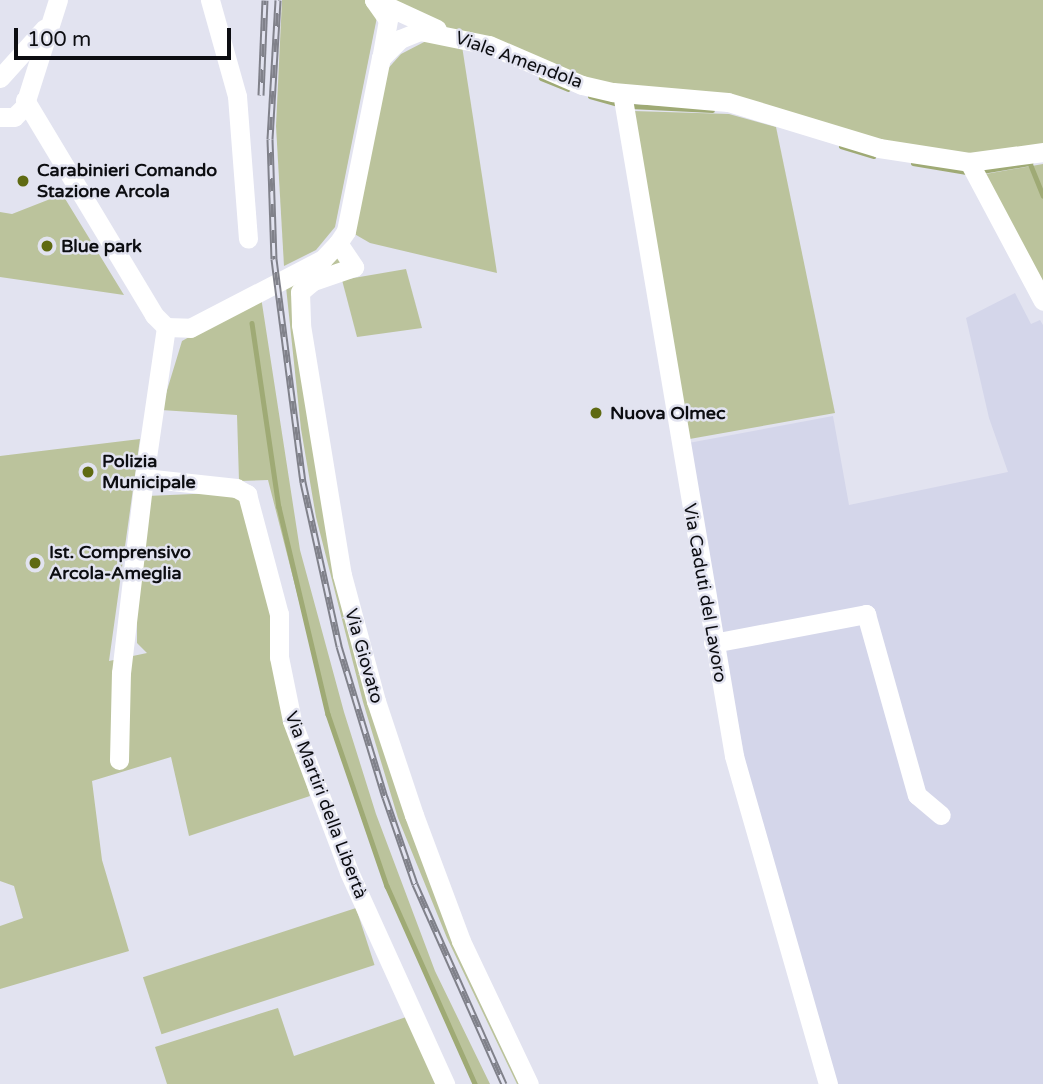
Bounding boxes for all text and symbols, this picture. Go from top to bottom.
scale bar [18,14,234,58]
text: 100 m [27,27,91,52]
street label: Viale Amendola [452,27,586,93]
place label: Carabinieri Comando Stazione Arcola [37,160,217,202]
marker: Carabinieri Comando Stazione Arcola [15,173,31,189]
place label: Blue park [61,235,142,257]
marker: Blue park [39,238,55,254]
place label: Nuova Olmec [610,402,725,424]
marker: Nuova Olmec [588,405,604,421]
place label: Polizia Municipale [102,451,196,494]
marker: Polizia Municipale [80,464,96,480]
street label: Via Caduti del Lavoro [679,502,731,684]
place label: Ist. Comprensivo Arcola-Ameglia [49,542,191,584]
marker: Ist. Comprensivo Arcola-Ameglia [27,555,43,571]
street label: Via Giovato [340,606,388,706]
street label: Via Martiri della Libertà [280,708,372,902]

